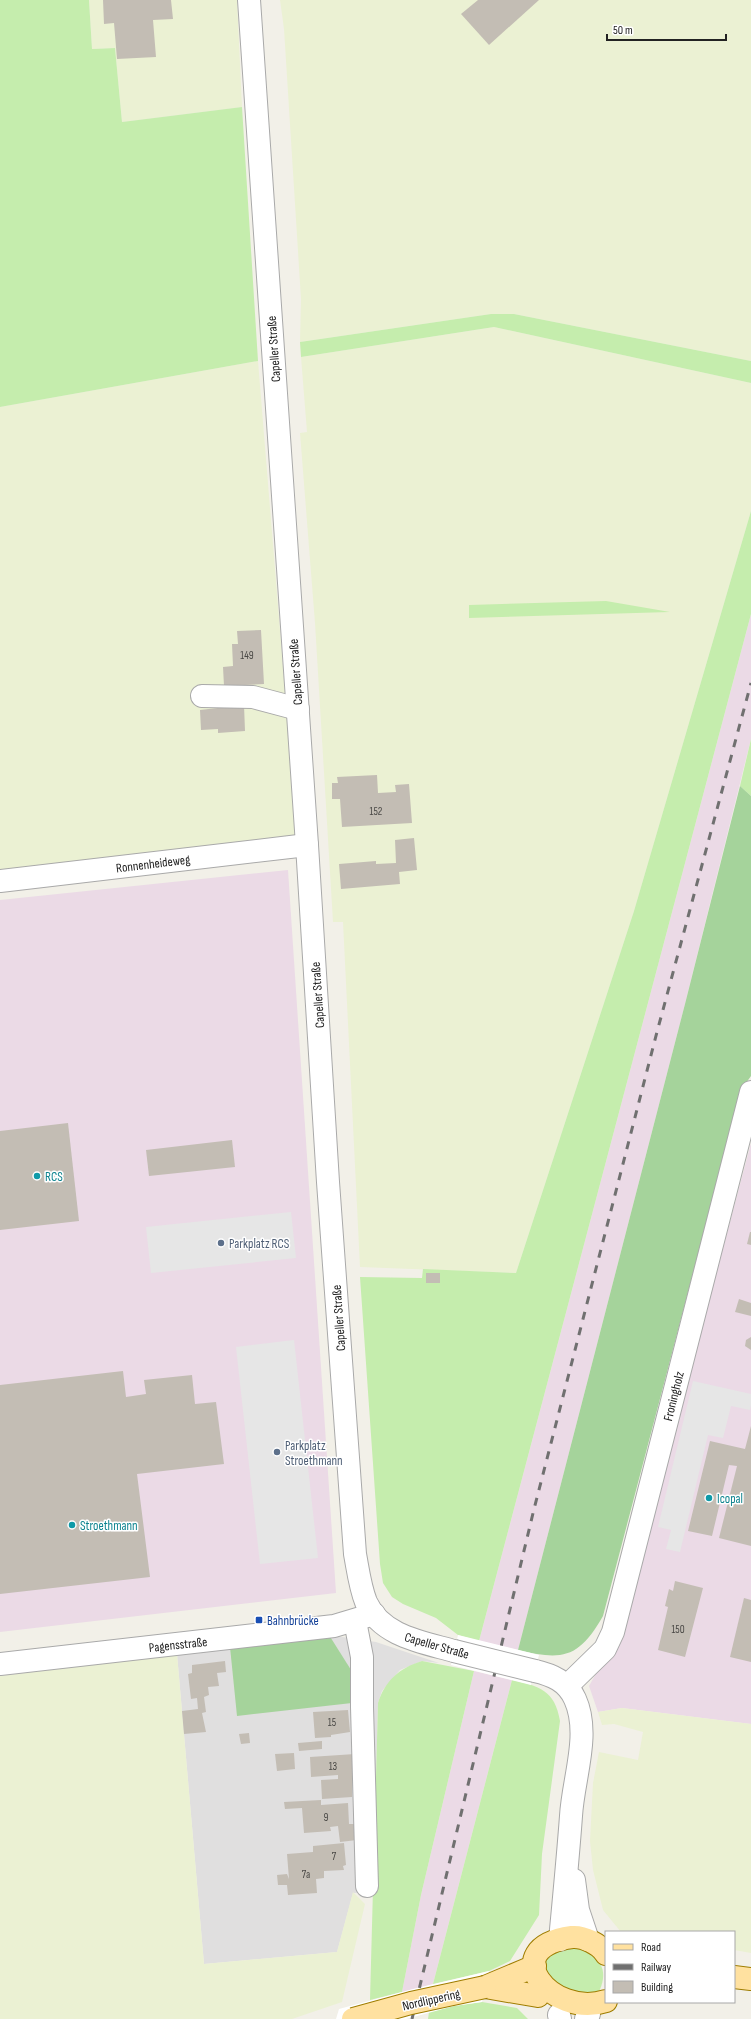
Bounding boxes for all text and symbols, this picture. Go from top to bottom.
scale bar [607,16,726,42]
text: 50 m [613,23,633,38]
street label: Capeller Straße [264,315,284,383]
street label: Capeller Straße [286,638,306,706]
house number: 149 [240,649,254,662]
house number: 152 [370,805,383,818]
street label: Ronnenheideweg [115,852,191,876]
street label: Capeller Straße [308,961,328,1029]
place label: RCS [45,1169,63,1185]
marker: RCS [32,1171,42,1181]
place label: Parkplatz RCS [229,1236,290,1252]
marker: Parkplatz RCS [216,1238,226,1248]
street label: Capeller Straße [329,1284,349,1352]
street label: Froningholz [660,1369,688,1423]
place label: Parkplatz Stroethmann [285,1438,343,1469]
marker: Parkplatz Stroethmann [272,1447,282,1457]
place label: Icopal [717,1491,743,1507]
marker: Icopal [704,1493,714,1503]
place label: Stroethmann [80,1518,138,1534]
marker: Stroethmann [67,1520,77,1530]
place label: Bahnbrücke [267,1613,319,1629]
marker: Bahnbrücke [254,1615,264,1625]
house number: 150 [671,1623,685,1636]
street label: Capeller Straße [403,1629,471,1663]
street label: Pagensstraße [148,1634,208,1656]
house number: 15 [328,1716,336,1729]
house number: 13 [329,1760,338,1773]
house number: 9 [324,1811,329,1824]
house number: 7 [332,1850,337,1863]
house number: 7a [302,1868,310,1881]
legend [605,1931,735,2003]
text: Road [641,1940,661,1955]
text: Railway [641,1960,672,1975]
text: Building [641,1980,673,1995]
street label: Nordlippering [401,1986,462,2014]

